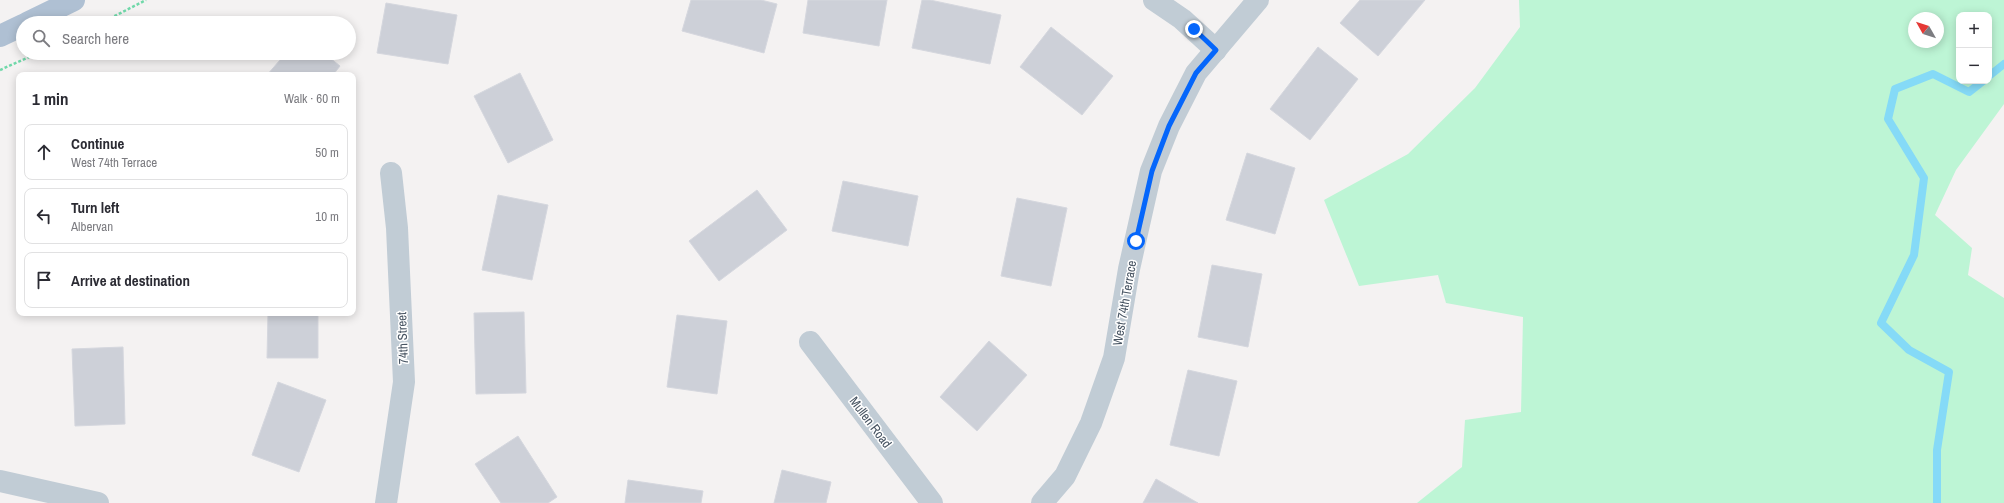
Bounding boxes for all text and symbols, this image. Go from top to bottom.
north arrow [1908,12,1944,48]
map controls [1956,12,1992,84]
button: + [1956,12,1992,48]
search box [16,16,356,60]
route end [1185,20,1203,38]
icon: search [30,27,52,49]
text: Search here [62,28,129,49]
button: − [1956,48,1992,84]
text: 1 min [32,87,68,110]
text: Walk · 60 m [284,90,340,107]
text: Continue [71,133,124,154]
icon: ahead [33,141,55,163]
text: 50 m [315,144,339,161]
text: West 74th Terrace [71,154,157,171]
text: Turn left [71,197,119,218]
icon: left [33,205,55,227]
text: 10 m [315,208,339,225]
text: Albervan [71,218,113,235]
route start [1127,232,1145,250]
street label: West 74th Terrace [1109,259,1140,347]
icon: arrive [33,269,55,291]
text: Arrive at destination [71,270,190,291]
street label: 74th Street [393,312,412,364]
street label: Mullen Road [846,393,895,451]

